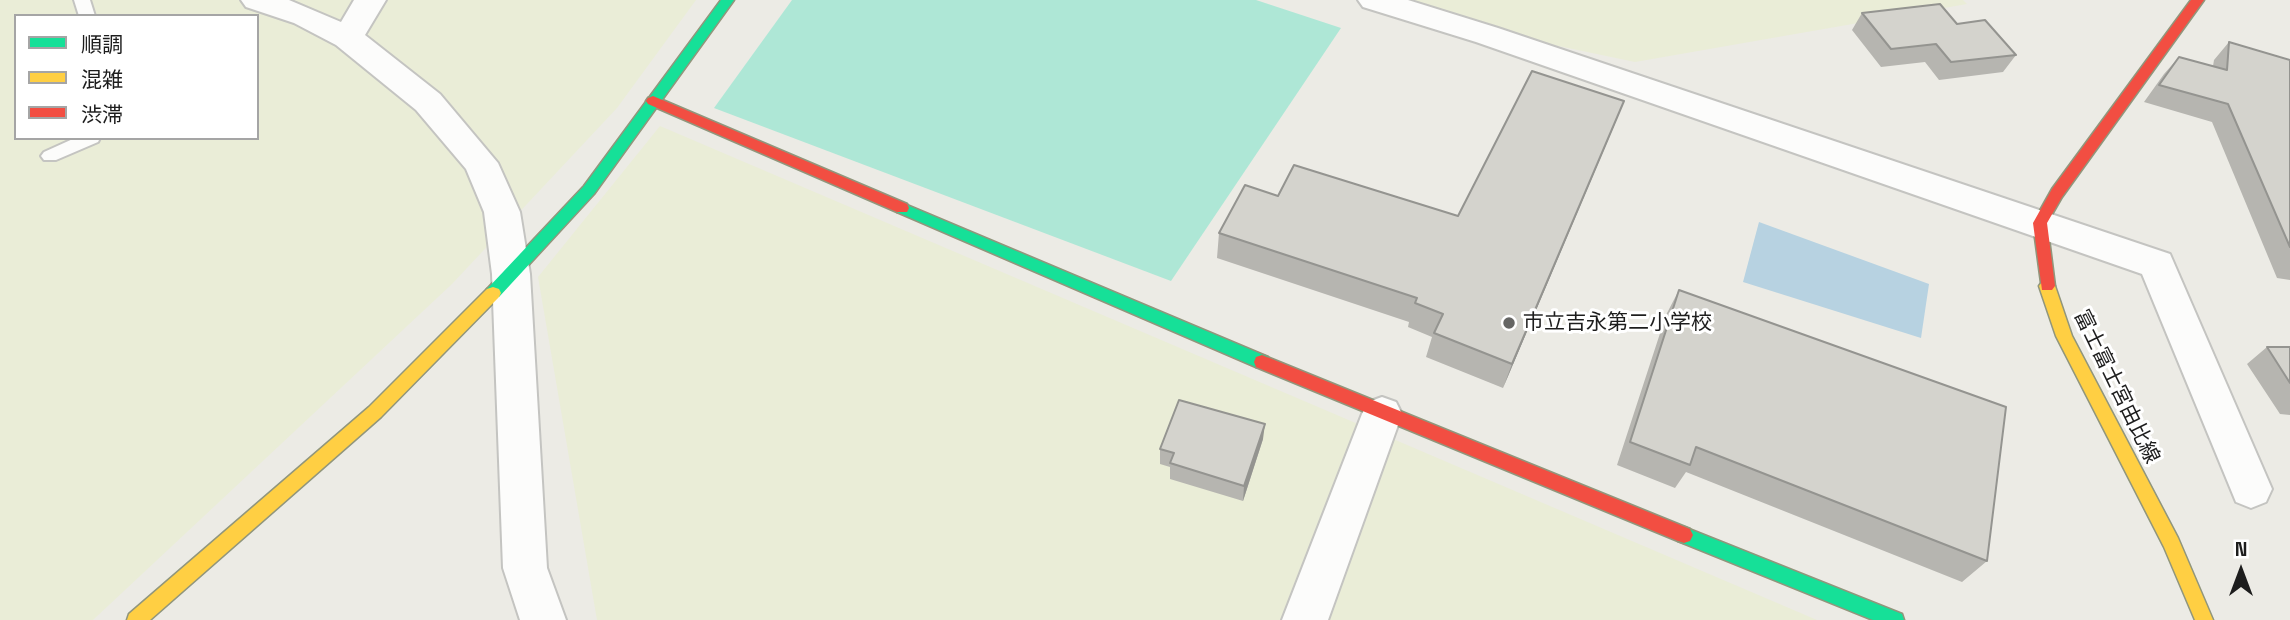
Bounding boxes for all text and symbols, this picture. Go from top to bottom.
legend [14,14,259,140]
text: 順調 [81,31,123,58]
text: 混雑 [81,66,123,93]
text: 渋滞 [81,101,123,128]
street label: 富士富士宮由比線 [2068,306,2164,468]
place label: 市立吉永第二小学校 [1523,310,1712,336]
marker: 市立吉永第二小学校 [1501,315,1517,331]
north arrow [2206,536,2276,606]
text: N [2235,537,2247,562]

